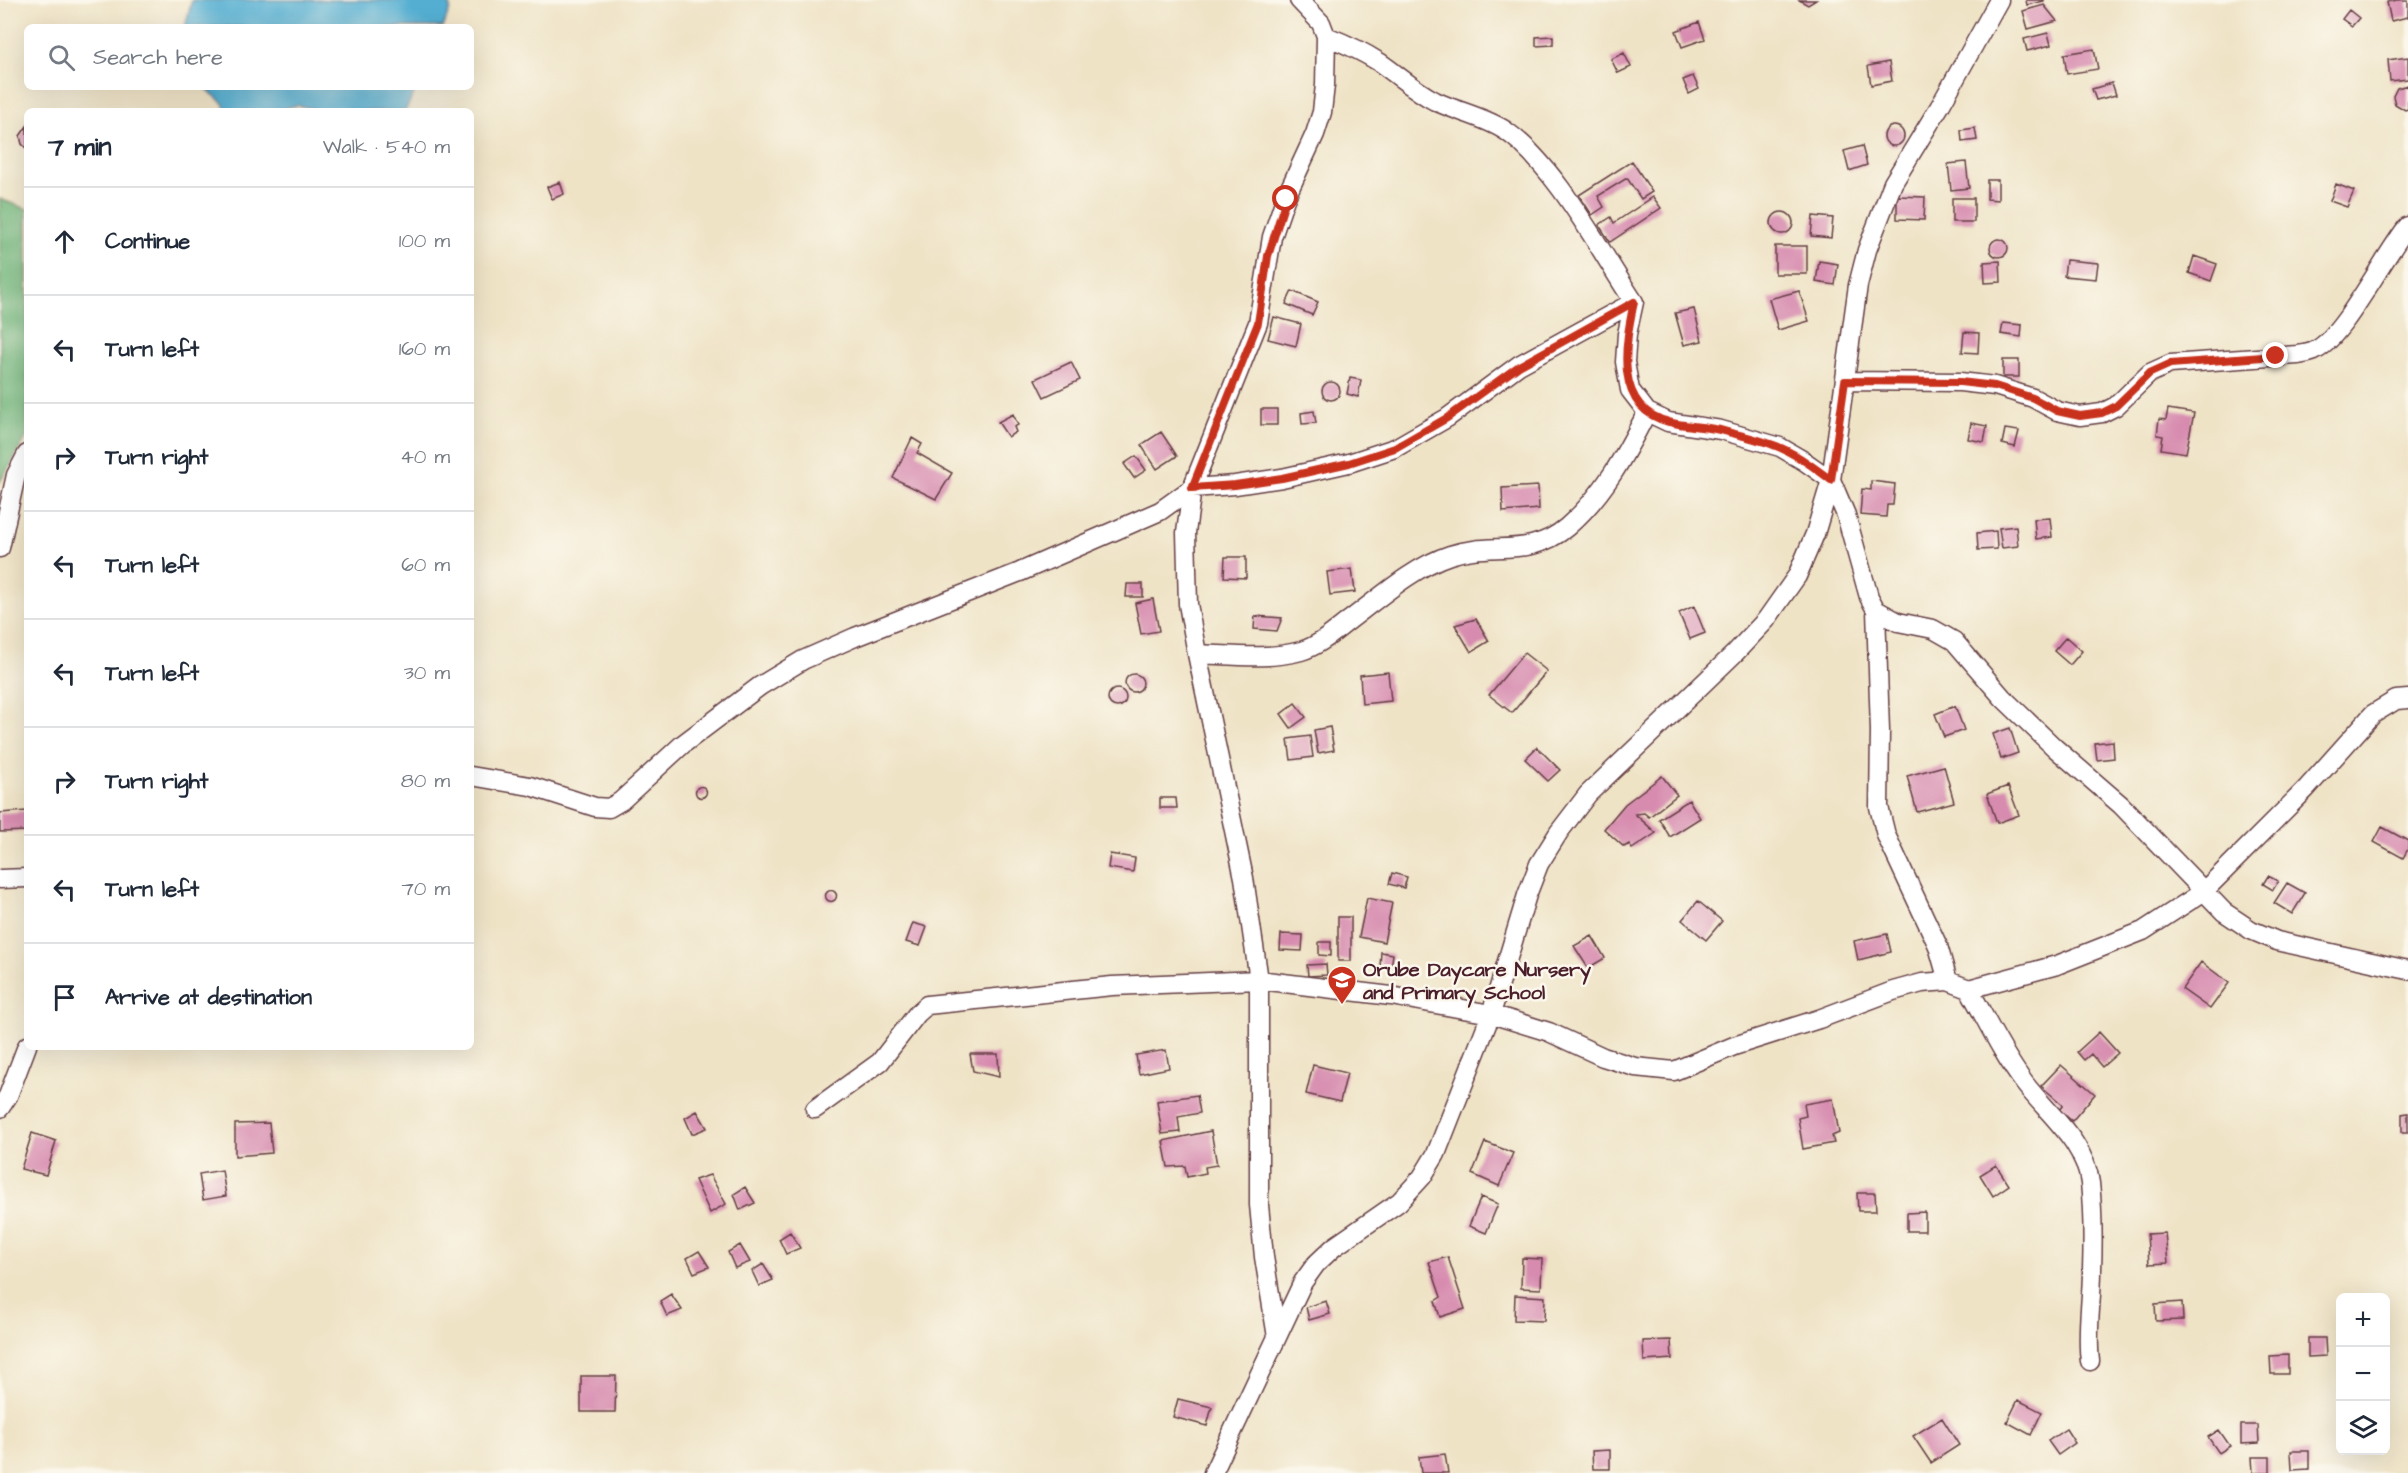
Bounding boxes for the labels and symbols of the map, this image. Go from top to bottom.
route start [1272,185,1298,211]
route end [2262,342,2288,368]
place label: Orube Daycare Nursery and Primary School [1362,956,1591,1008]
school or university icon: Orube Daycare Nursery and Primary School [1326,964,1358,1006]

